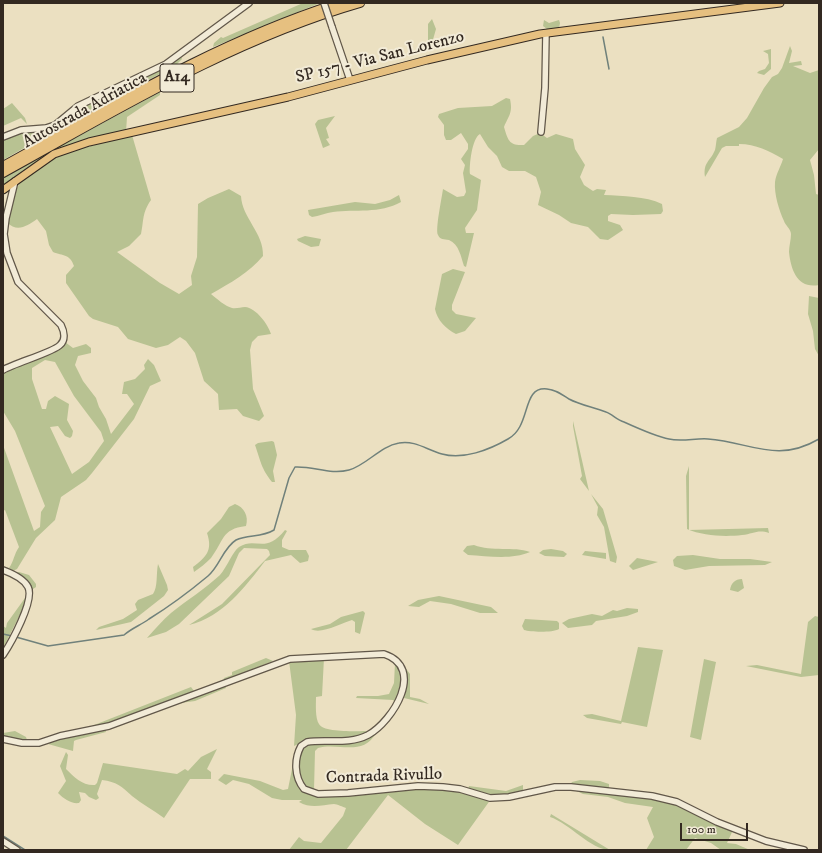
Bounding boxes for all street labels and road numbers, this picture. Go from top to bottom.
street label: SP 157 - Via San Lorenzo [294,27,466,89]
road number: A14 [160,64,194,92]
street label: Autostrada Adriatica [20,69,150,153]
street label: Contrada Rivullo [325,765,443,789]

